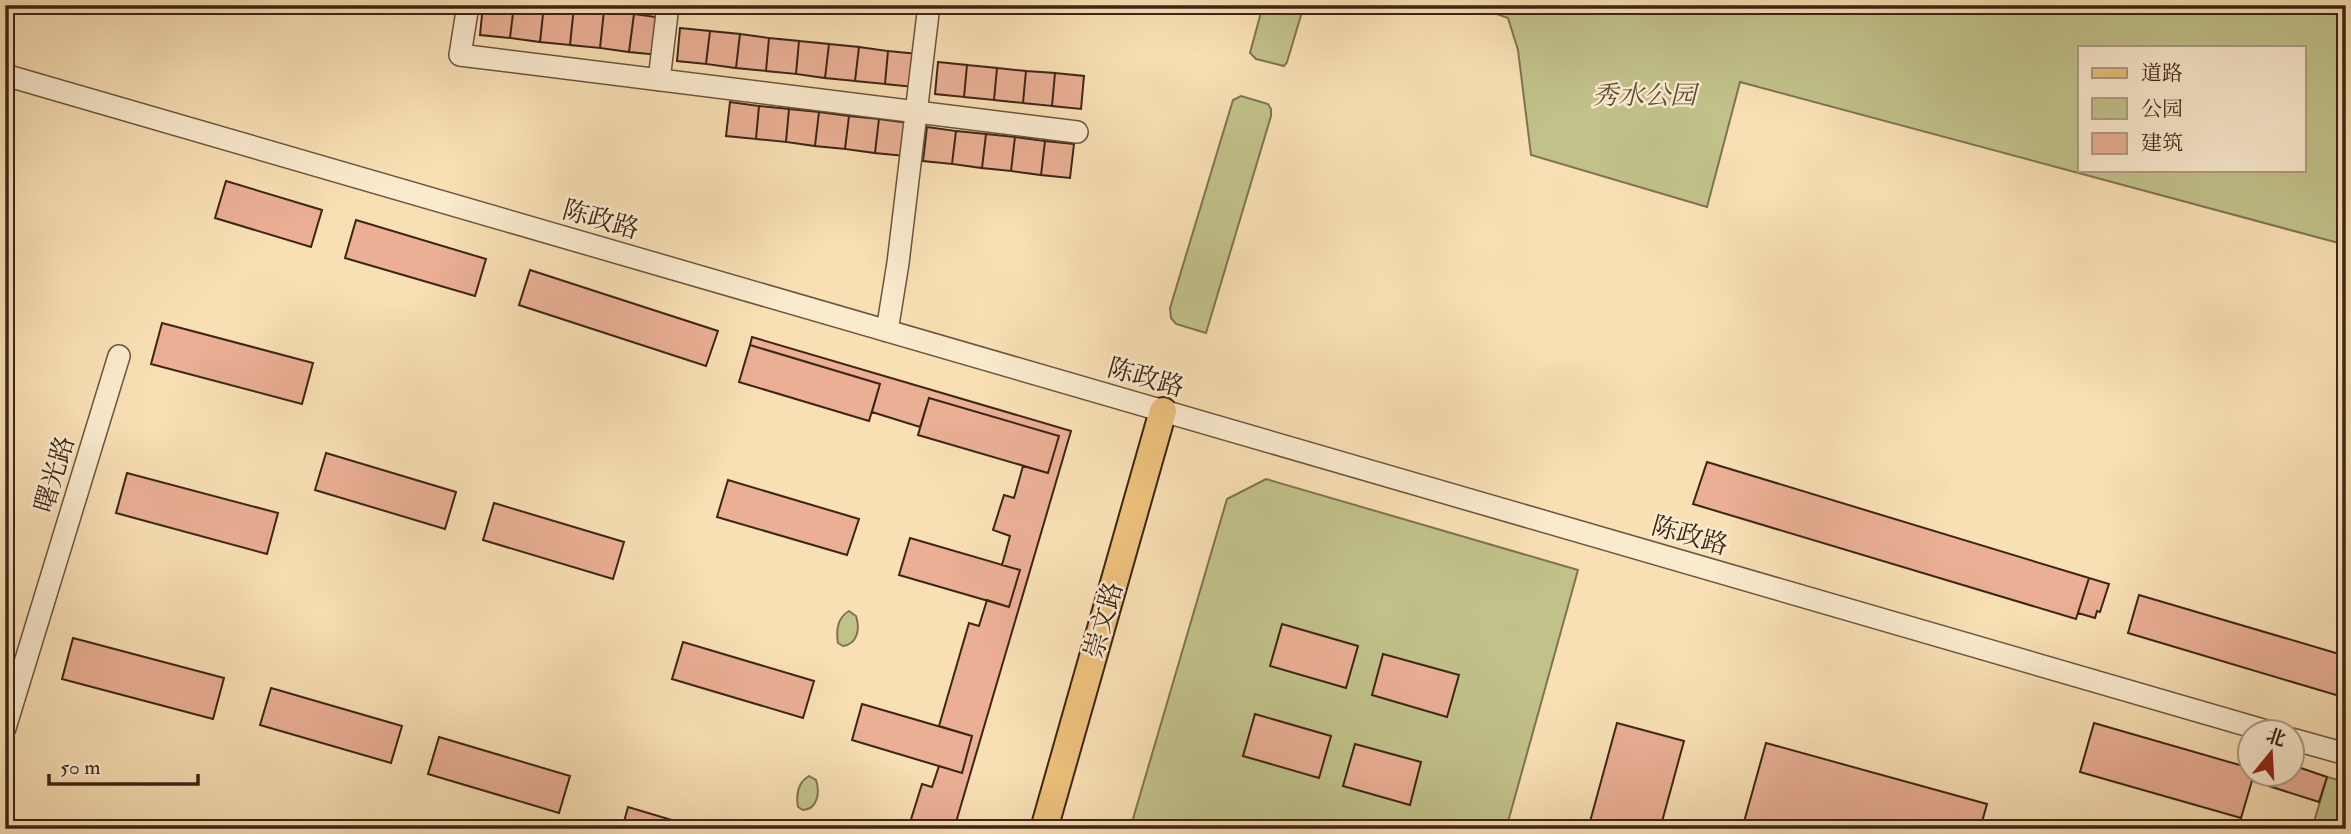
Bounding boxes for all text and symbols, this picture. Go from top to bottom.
legend [2078,46,2306,172]
text: 道路 [2141,60,2183,87]
park label: 秀水公园 [1592,80,1700,112]
text: 公园 [2141,96,2183,123]
text: 建筑 [2141,130,2183,157]
street label: 陈政路 [559,194,643,246]
street label: 陈政路 [1104,352,1188,404]
street label: 曙光路 [28,432,82,516]
street label: 陈政路 [1648,510,1732,562]
street label: 崇文路 [1078,578,1130,662]
north arrow [2236,718,2306,788]
text: 北 [2263,723,2289,752]
scale bar [49,743,198,787]
text: 50 m [60,754,101,781]

